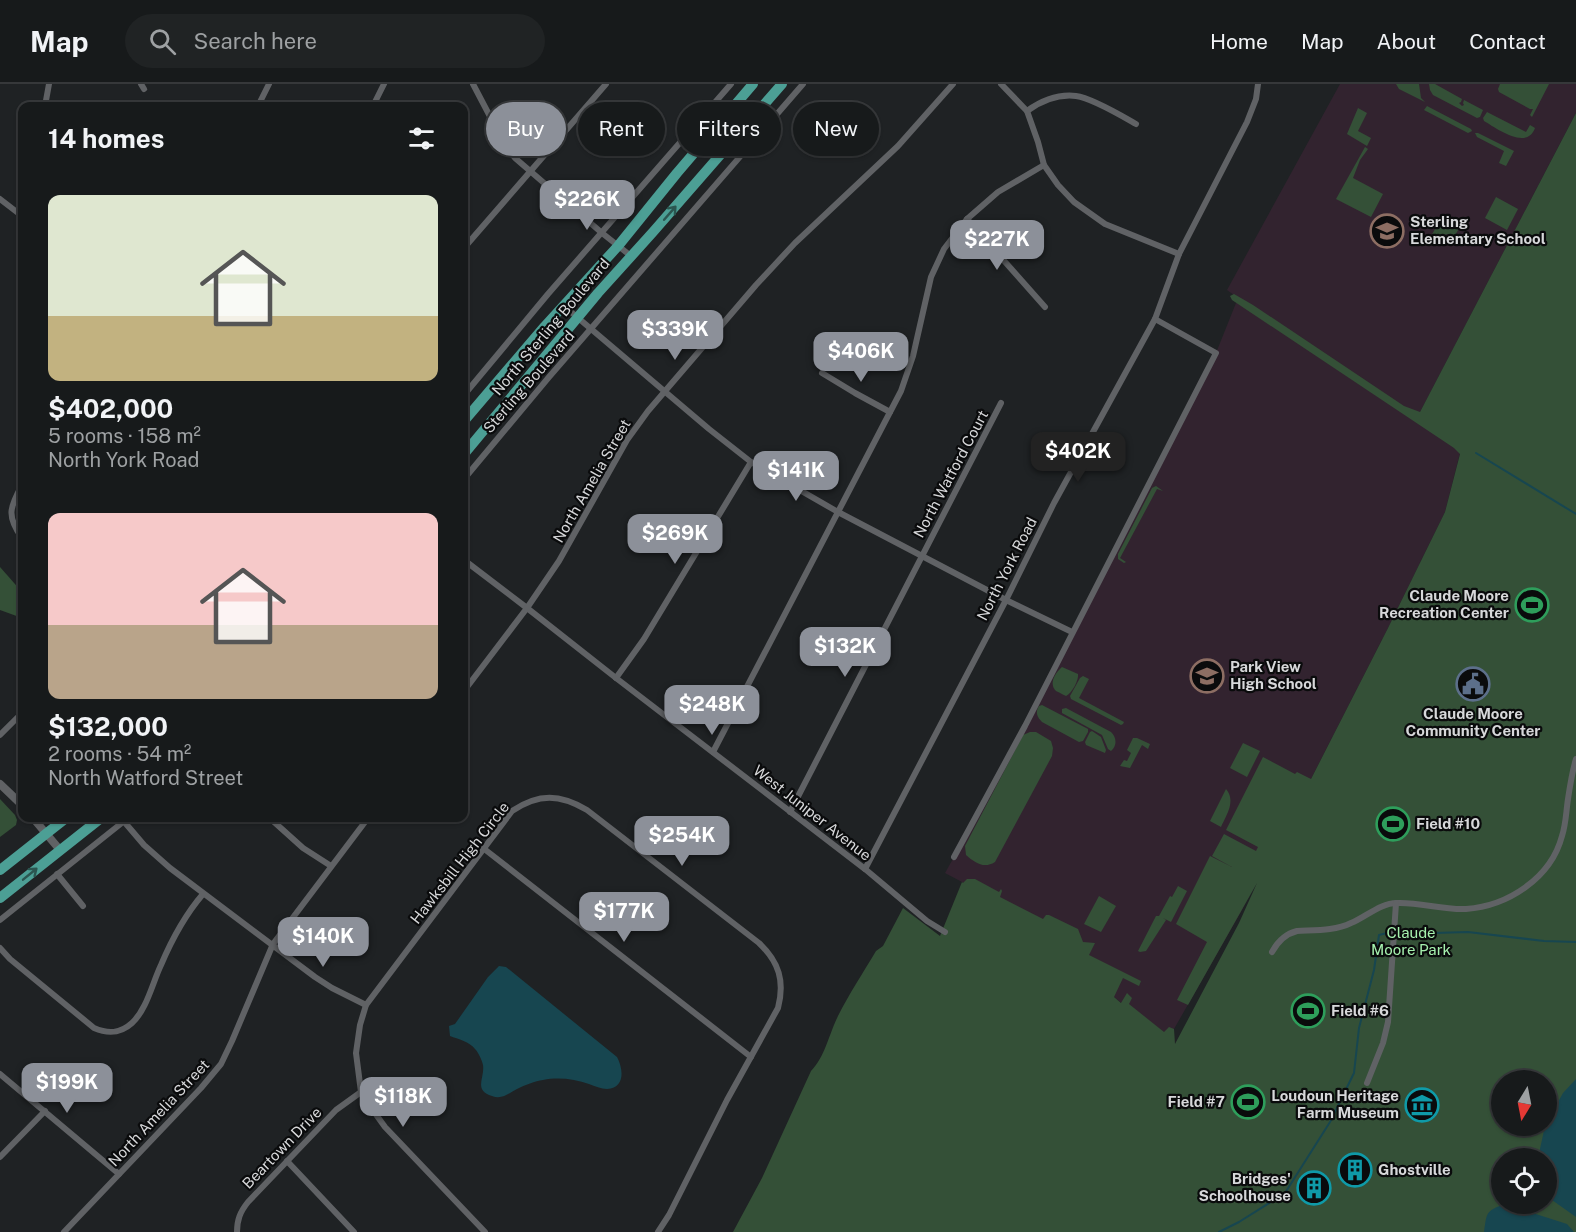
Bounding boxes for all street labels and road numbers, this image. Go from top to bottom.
street label: North Sterling Boulevard [488,255,614,399]
street label: Sterling Boulevard [480,327,578,437]
street label: North Watford Court [910,407,991,540]
street label: North Amelia Street [549,416,634,545]
street label: North York Road [973,514,1040,623]
street label: West Juniper Avenue [750,761,874,864]
street label: Hawksbill High Circle [407,798,512,927]
street label: North Amelia Street [105,1056,213,1169]
street label: Beartown Drive [239,1103,325,1192]

